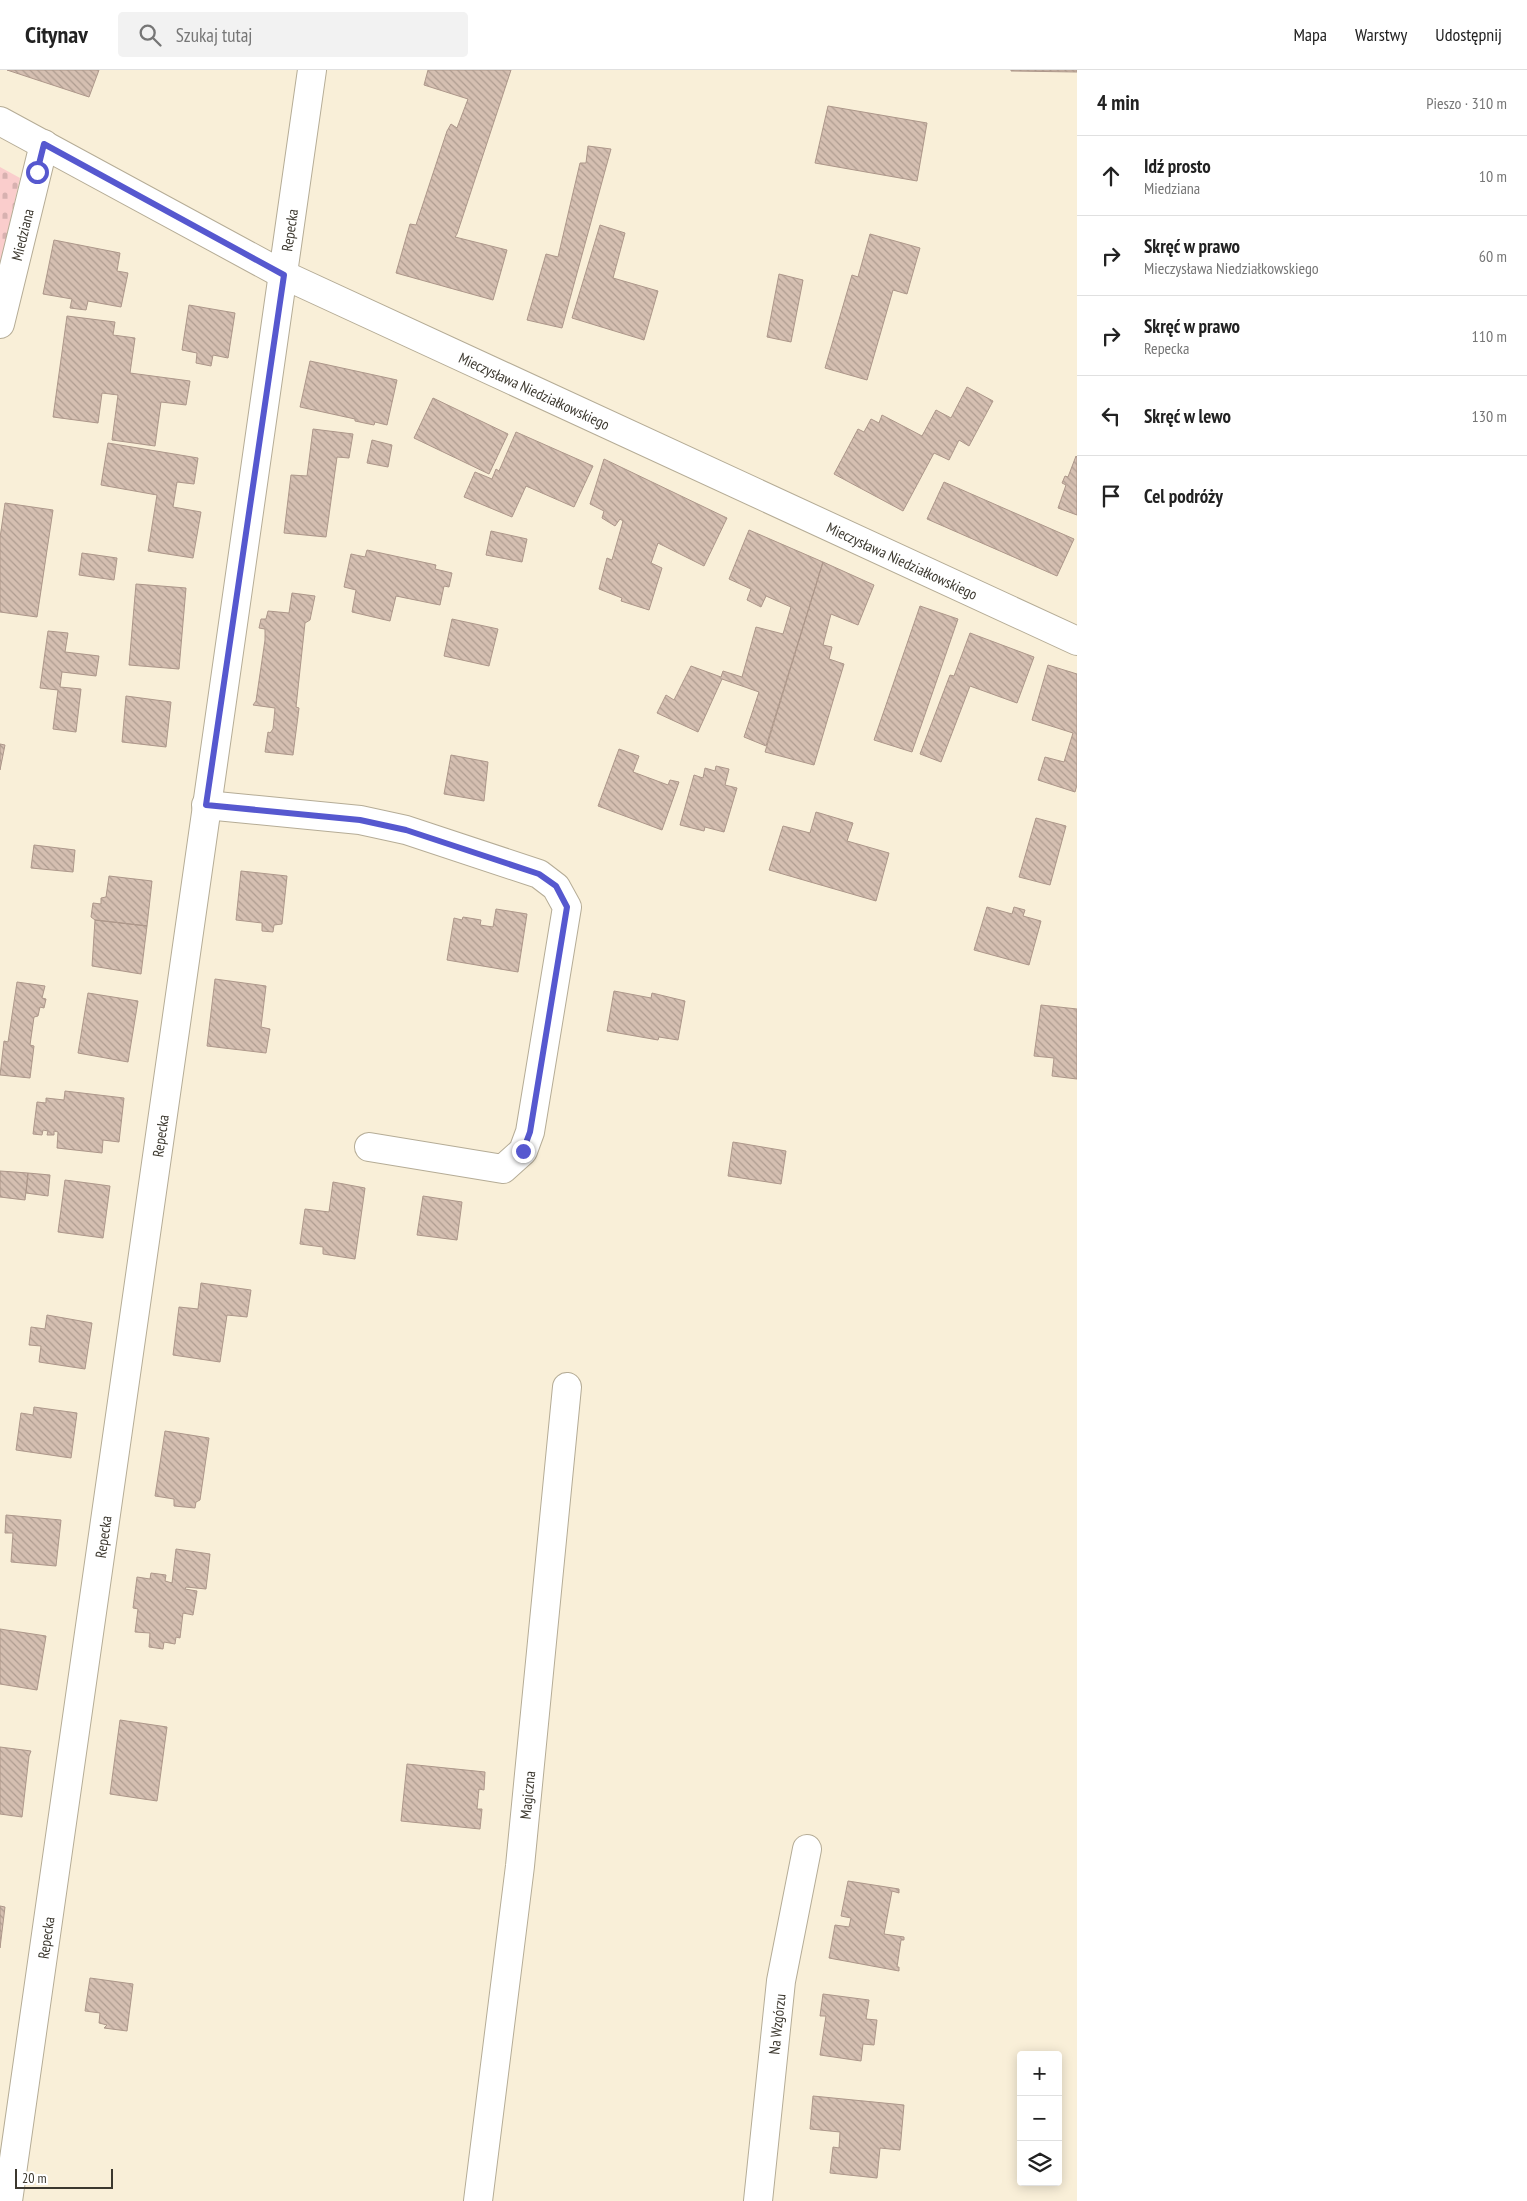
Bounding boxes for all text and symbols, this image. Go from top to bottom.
search box [118,12,468,57]
text: Citynav [25,19,88,50]
icon: search [136,21,164,49]
text: Szukaj tutaj [176,23,252,47]
text: Mapa [1293,23,1327,46]
text: Warstwy [1355,23,1407,46]
text: Udostępnij [1435,23,1502,46]
text: 4 min [1097,89,1139,116]
text: Pieszo · 310 m [1426,93,1507,113]
text: Idź prosto [1144,154,1211,178]
route start [26,161,49,184]
icon: ahead [1097,162,1125,190]
text: 10 m [1479,166,1507,186]
text: Miedziana [1144,178,1200,198]
street label: Miedziana [6,207,37,263]
street label: Repecka [277,208,302,252]
text: Skręć w prawo [1144,234,1240,258]
icon: right [1097,242,1125,270]
text: 60 m [1479,246,1507,266]
text: Mieczysława Niedziałkowskiego [1144,258,1319,278]
text: Skręć w prawo [1144,314,1240,338]
icon: right [1097,322,1125,350]
text: 110 m [1472,326,1507,346]
text: Repecka [1144,338,1189,358]
street label: Mieczysława Niedziałkowskiego [456,348,613,434]
icon: left [1097,402,1125,430]
text: Skręć w lewo [1144,404,1231,428]
text: 130 m [1472,406,1507,426]
icon: arrive [1097,482,1125,510]
text: Cel podróży [1144,484,1223,508]
street label: Mieczysława Niedziałkowskiego [824,517,981,603]
street label: Repecka [148,1113,172,1158]
route end [512,1140,535,1163]
street label: Repecka [90,1514,115,1559]
street label: Magiczna [515,1770,539,1820]
street label: Repecka [33,1915,58,1960]
street label: Na Wzgórzu [764,1993,789,2055]
map controls [1017,2051,1062,2186]
button: + [1017,2051,1062,2096]
button: − [1017,2096,1062,2141]
button: layers [1017,2141,1062,2186]
scale bar [15,2166,112,2189]
text: 20 m [22,2169,47,2187]

